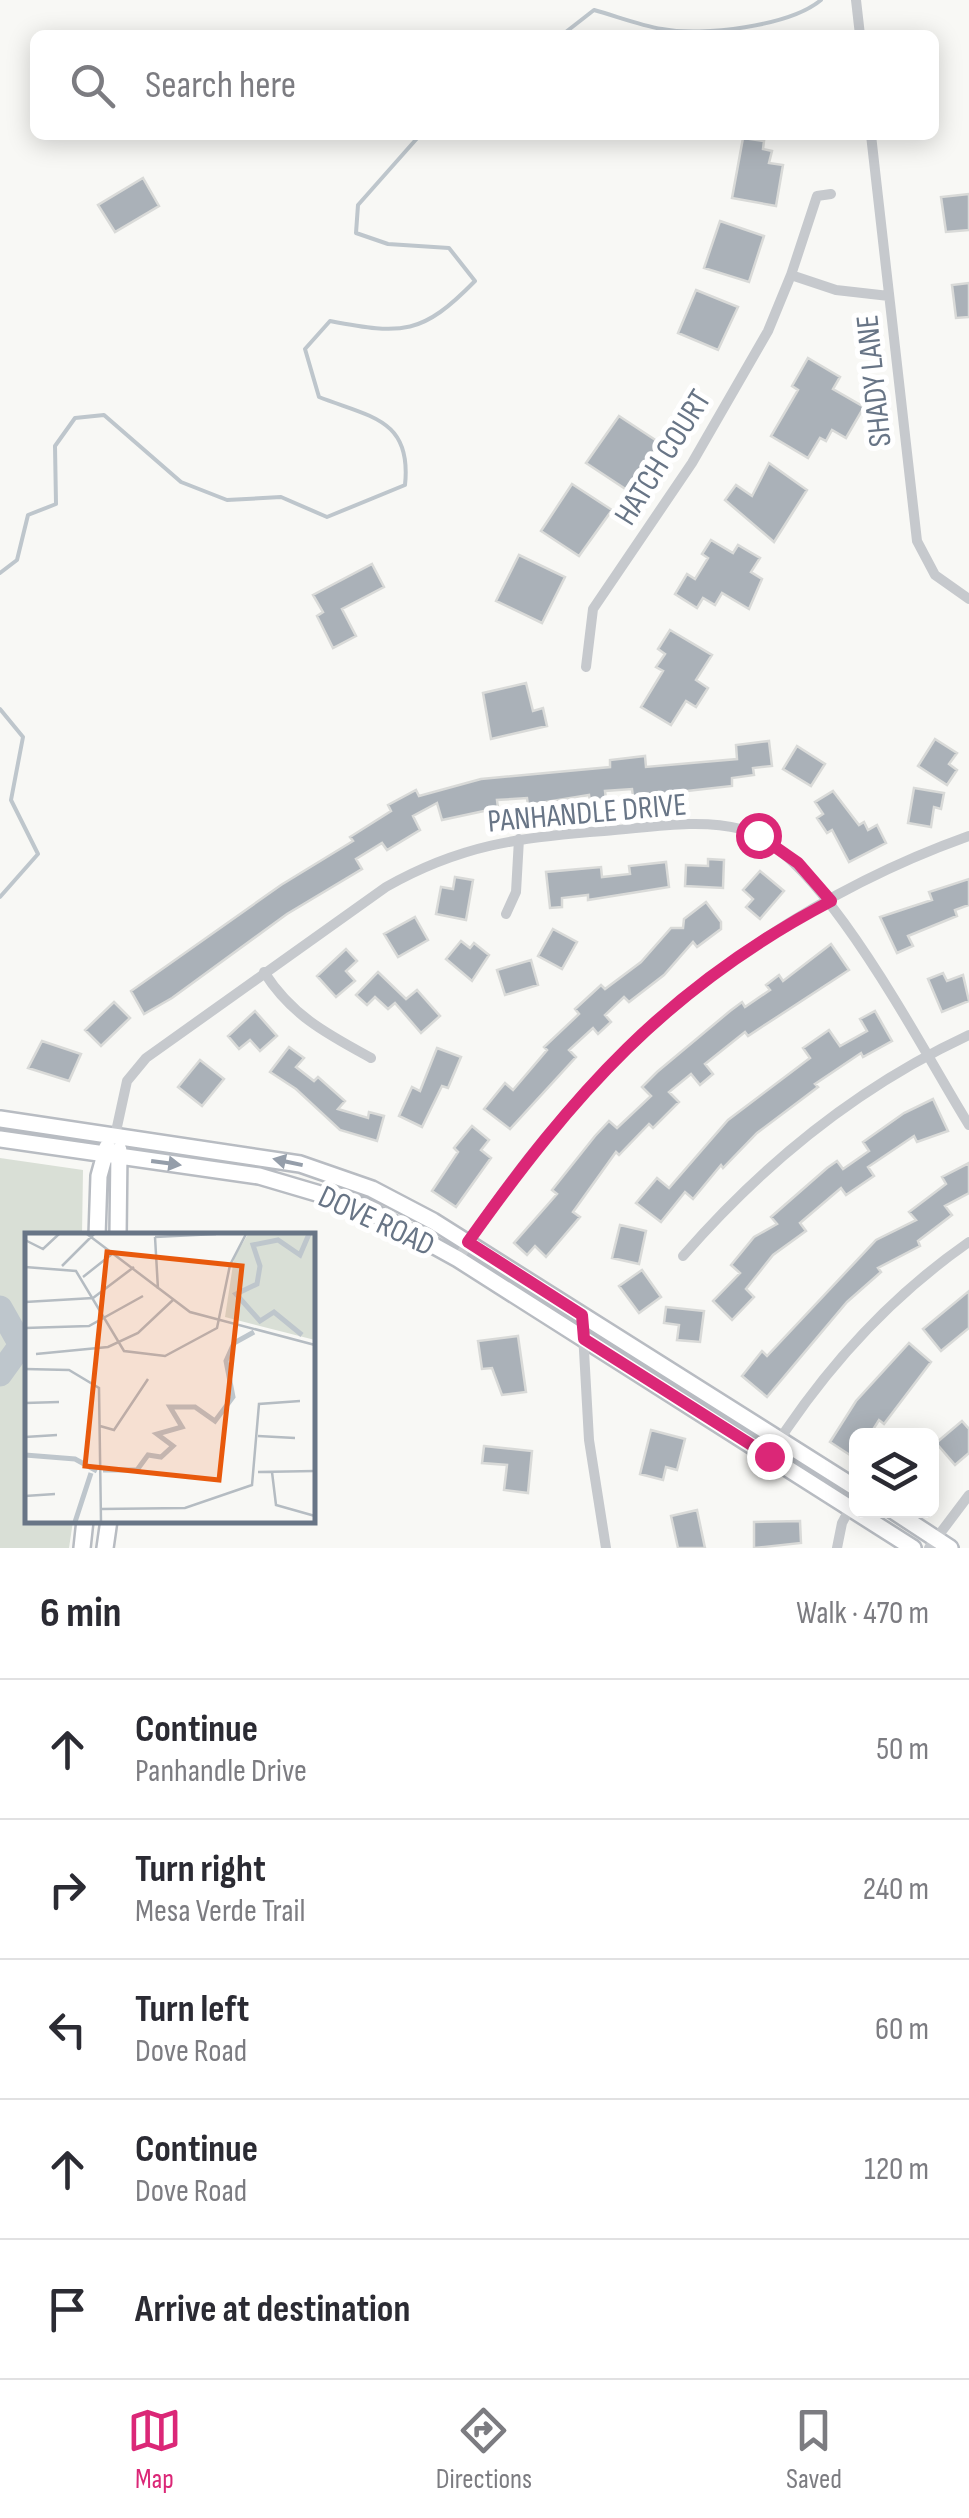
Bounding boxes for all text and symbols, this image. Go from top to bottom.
search box [30,30,939,140]
icon: search [65,58,120,113]
text: Search here [145,63,296,108]
street label: SHADY LANE [848,313,901,449]
street label: HATCH COURT [606,383,720,533]
street label: PANHANDLE DRIVE [486,785,688,842]
route start [736,813,782,859]
one-way arrow [272,1154,303,1170]
one-way arrow [150,1156,182,1172]
street label: DOVE ROAD [312,1178,441,1265]
inset map [25,1233,315,1523]
map controls [849,1428,939,1518]
button: layers [849,1428,939,1518]
route end [747,1434,793,1480]
text: 6 min [40,1588,121,1639]
text: Walk · 470 m [796,1594,929,1633]
text: Continue [135,1707,258,1752]
icon: ahead [40,1722,95,1777]
text: 50 m [876,1730,929,1769]
text: Panhandle Drive [135,1752,307,1791]
text: Turn right [135,1847,266,1892]
icon: right [40,1862,95,1917]
text: 240 m [863,1870,929,1909]
text: Mesa Verde Trail [135,1892,305,1931]
text: Turn left [135,1987,249,2032]
icon: left [40,2002,95,2057]
text: 60 m [875,2010,929,2049]
text: Dove Road [135,2032,247,2071]
text: Continue [135,2127,258,2172]
icon: ahead [40,2142,95,2197]
text: 120 m [864,2150,929,2189]
text: Dove Road [135,2172,247,2211]
icon: arrive [40,2282,95,2337]
text: Arrive at destination [135,2287,410,2332]
tab: Map [127,2403,182,2496]
tab: Directions [436,2403,532,2496]
tab: Saved [786,2403,842,2496]

